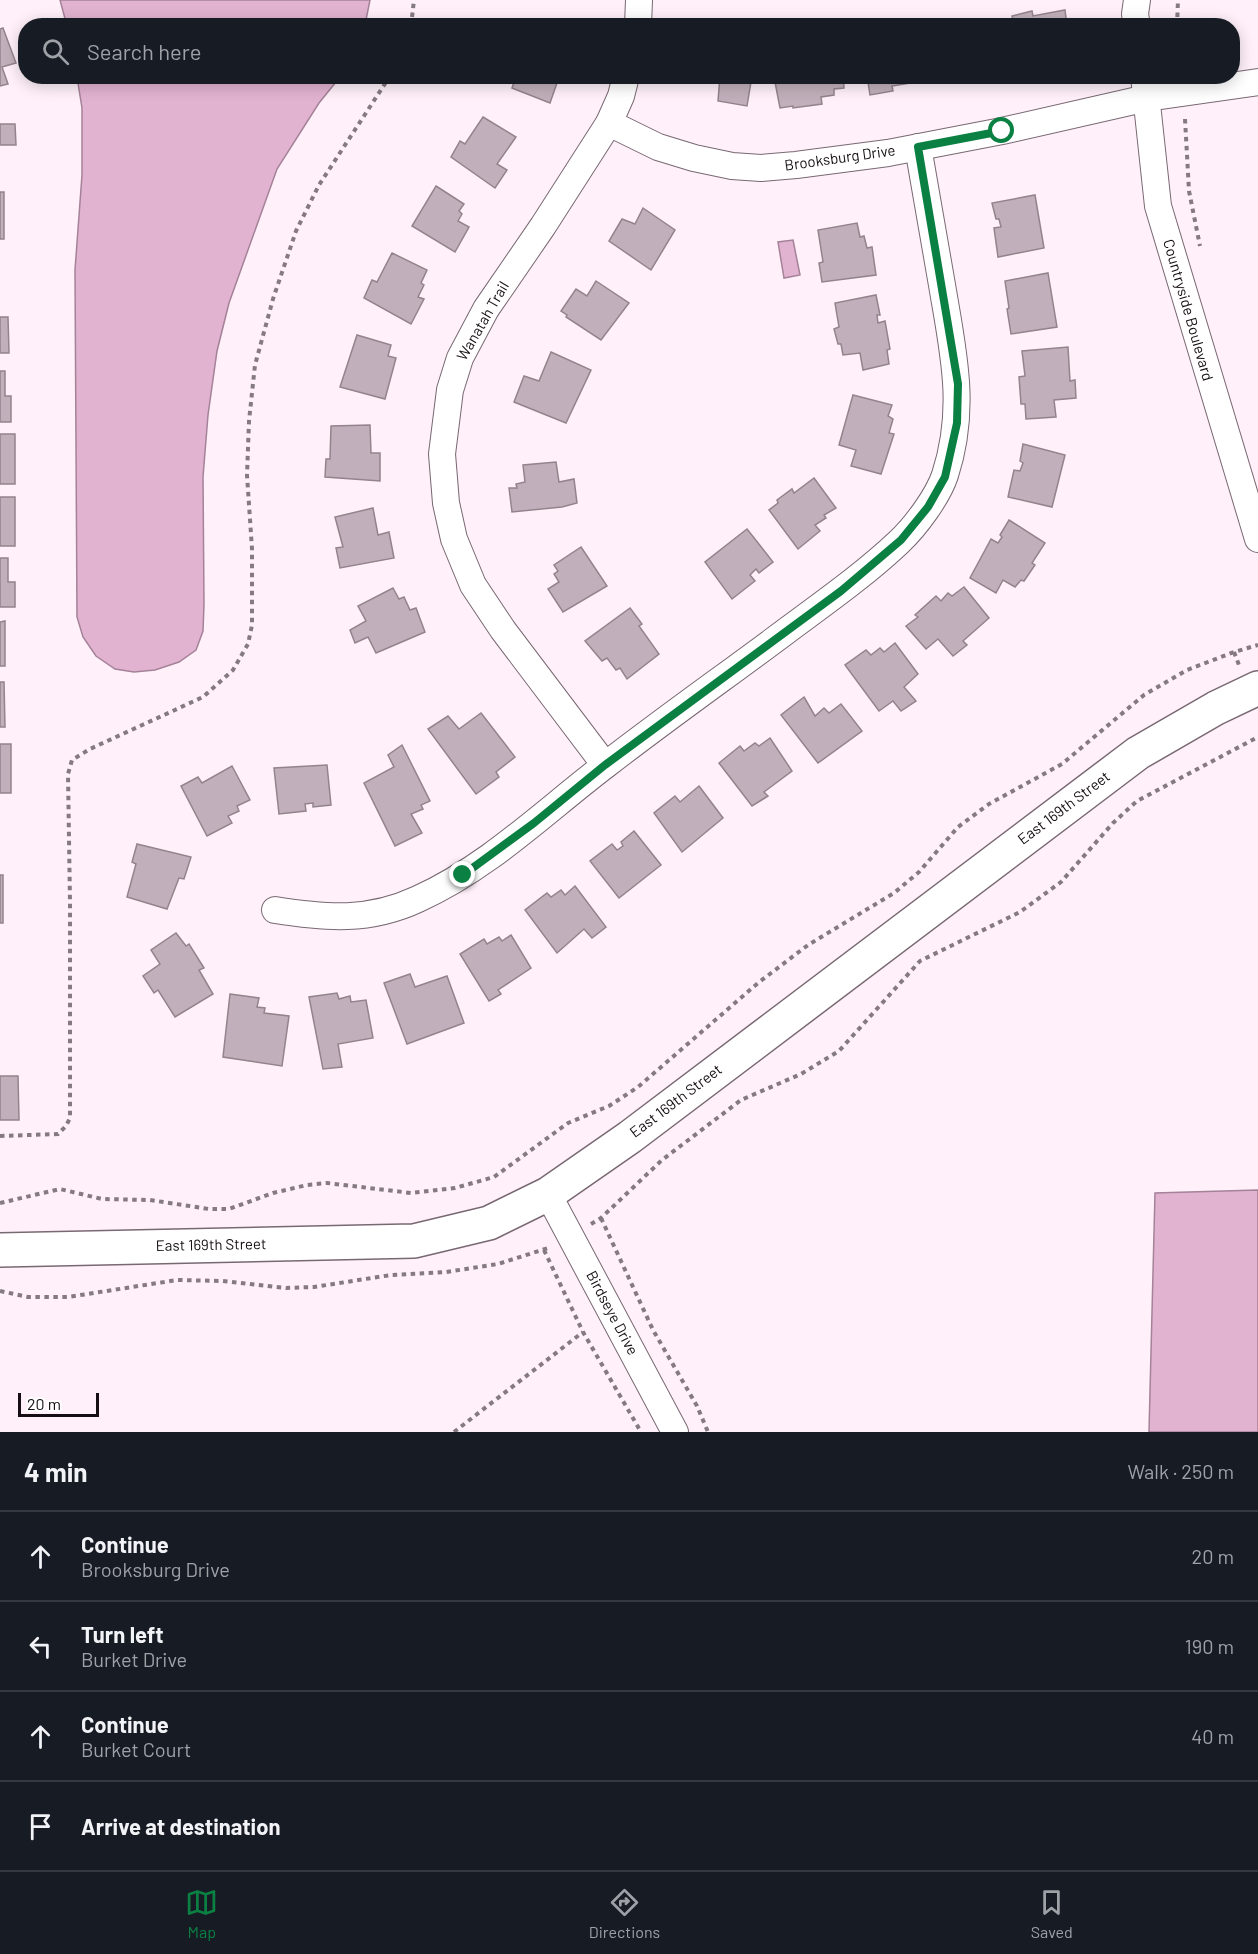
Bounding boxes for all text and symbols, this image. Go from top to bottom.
search box [18,18,1240,84]
icon: search [39,35,72,68]
text: Search here [87,38,201,64]
route start [988,117,1014,143]
street label: Brooksburg Drive [783,140,896,174]
street label: Countryside Boulevard [1160,237,1218,383]
street label: Wanatah Trail [452,278,512,363]
street label: East 169th Street [1014,767,1113,848]
route end [449,861,475,887]
street label: East 169th Street [626,1060,725,1141]
street label: East 169th Street [155,1234,266,1254]
street label: Birdseye Drive [583,1267,643,1358]
scale bar [18,1390,99,1418]
text: 20 m [27,1394,61,1413]
text: 4 min [24,1456,88,1487]
text: Walk · 250 m [1128,1459,1234,1483]
text: Continue [81,1531,169,1557]
icon: ahead [24,1540,57,1573]
text: 20 m [1191,1544,1234,1568]
text: Brooksburg Drive [81,1557,230,1581]
text: Turn left [81,1621,164,1647]
icon: left [24,1630,57,1663]
text: 190 m [1185,1634,1234,1658]
text: Burket Drive [81,1647,187,1671]
text: Continue [81,1711,169,1737]
icon: ahead [24,1720,57,1753]
text: 40 m [1191,1724,1234,1748]
text: Burket Court [81,1737,191,1761]
icon: arrive [24,1810,57,1843]
text: Arrive at destination [81,1813,280,1839]
tab: Map [185,1886,218,1941]
tab: Directions [589,1886,660,1941]
tab: Saved [1031,1886,1073,1941]

